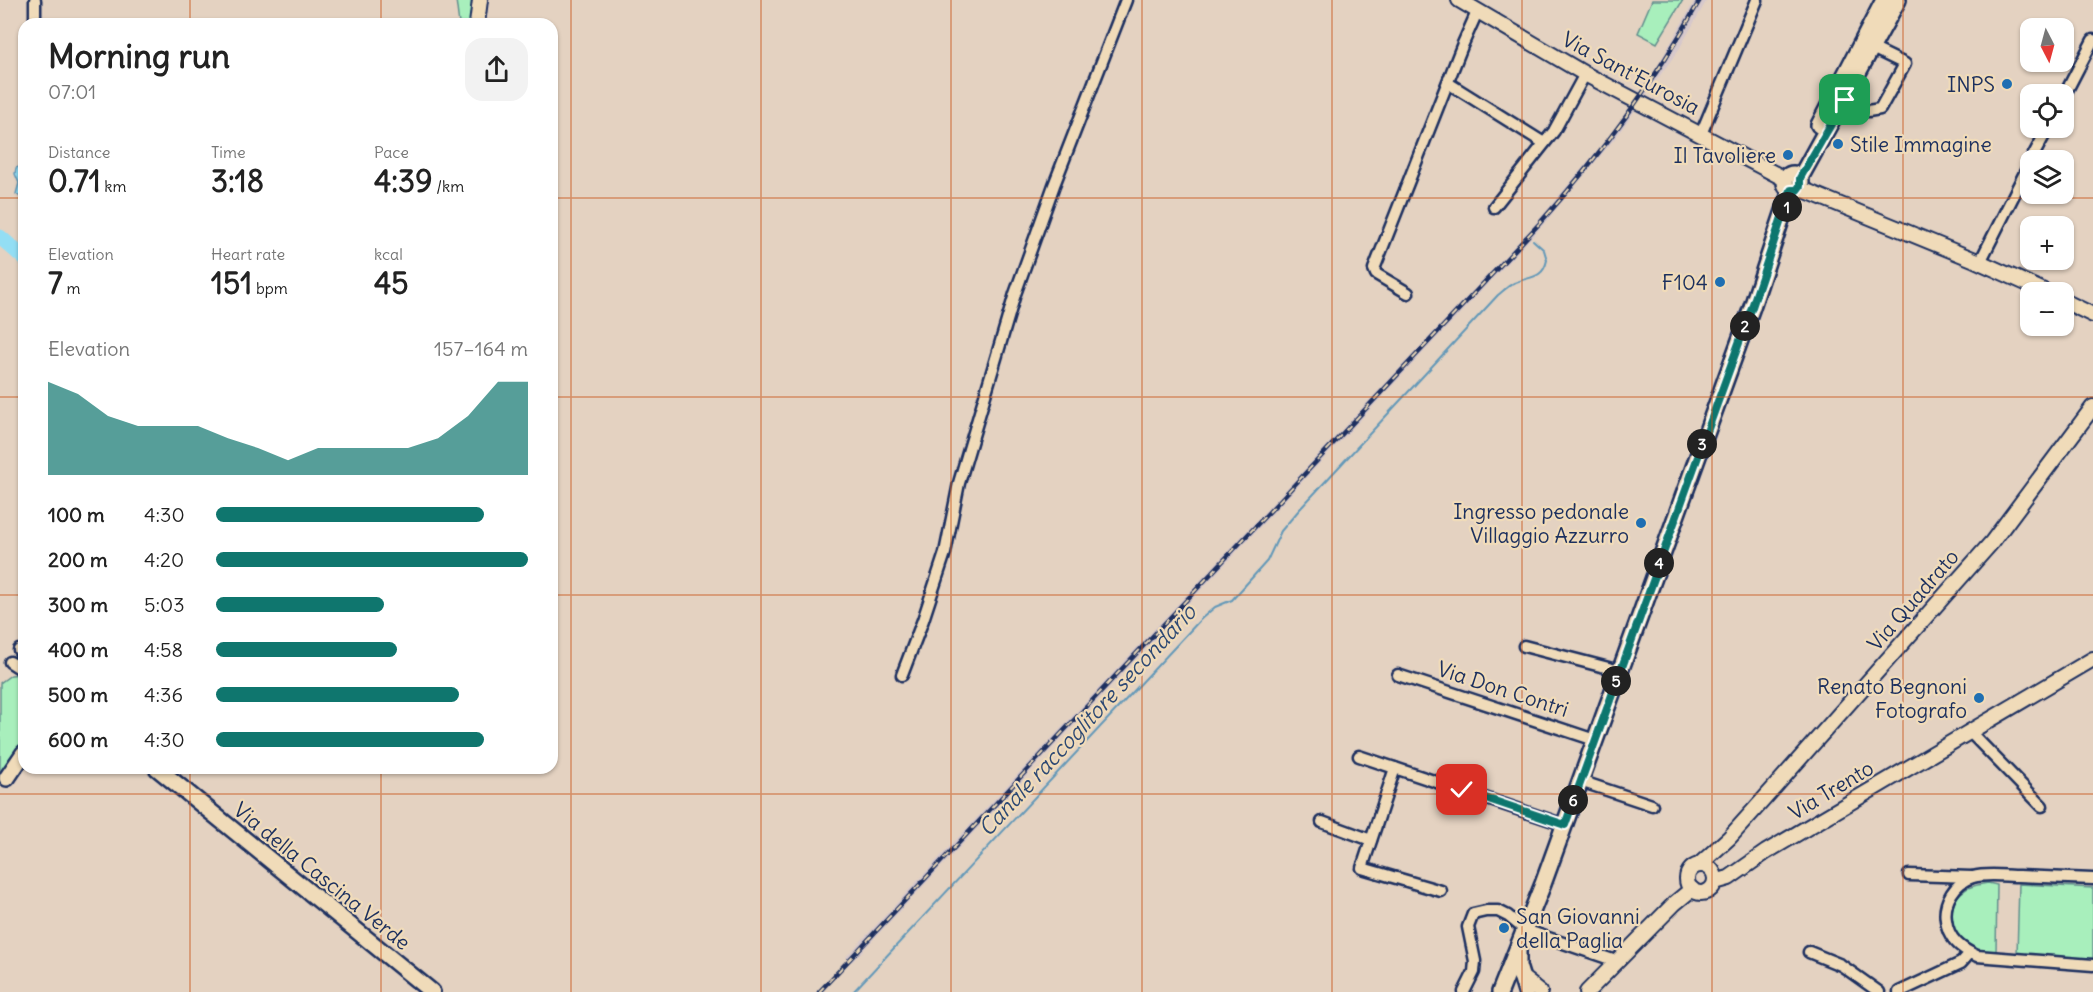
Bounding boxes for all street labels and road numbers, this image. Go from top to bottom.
street label: Via Sant'Eurosia [1557,25,1705,121]
street label: Via Quadrato [1861,543,1965,657]
street label: Via Don Contri [1434,655,1572,723]
street label: Via Trento [1784,754,1878,826]
street label: Via della Cascina Verde [228,796,416,956]

